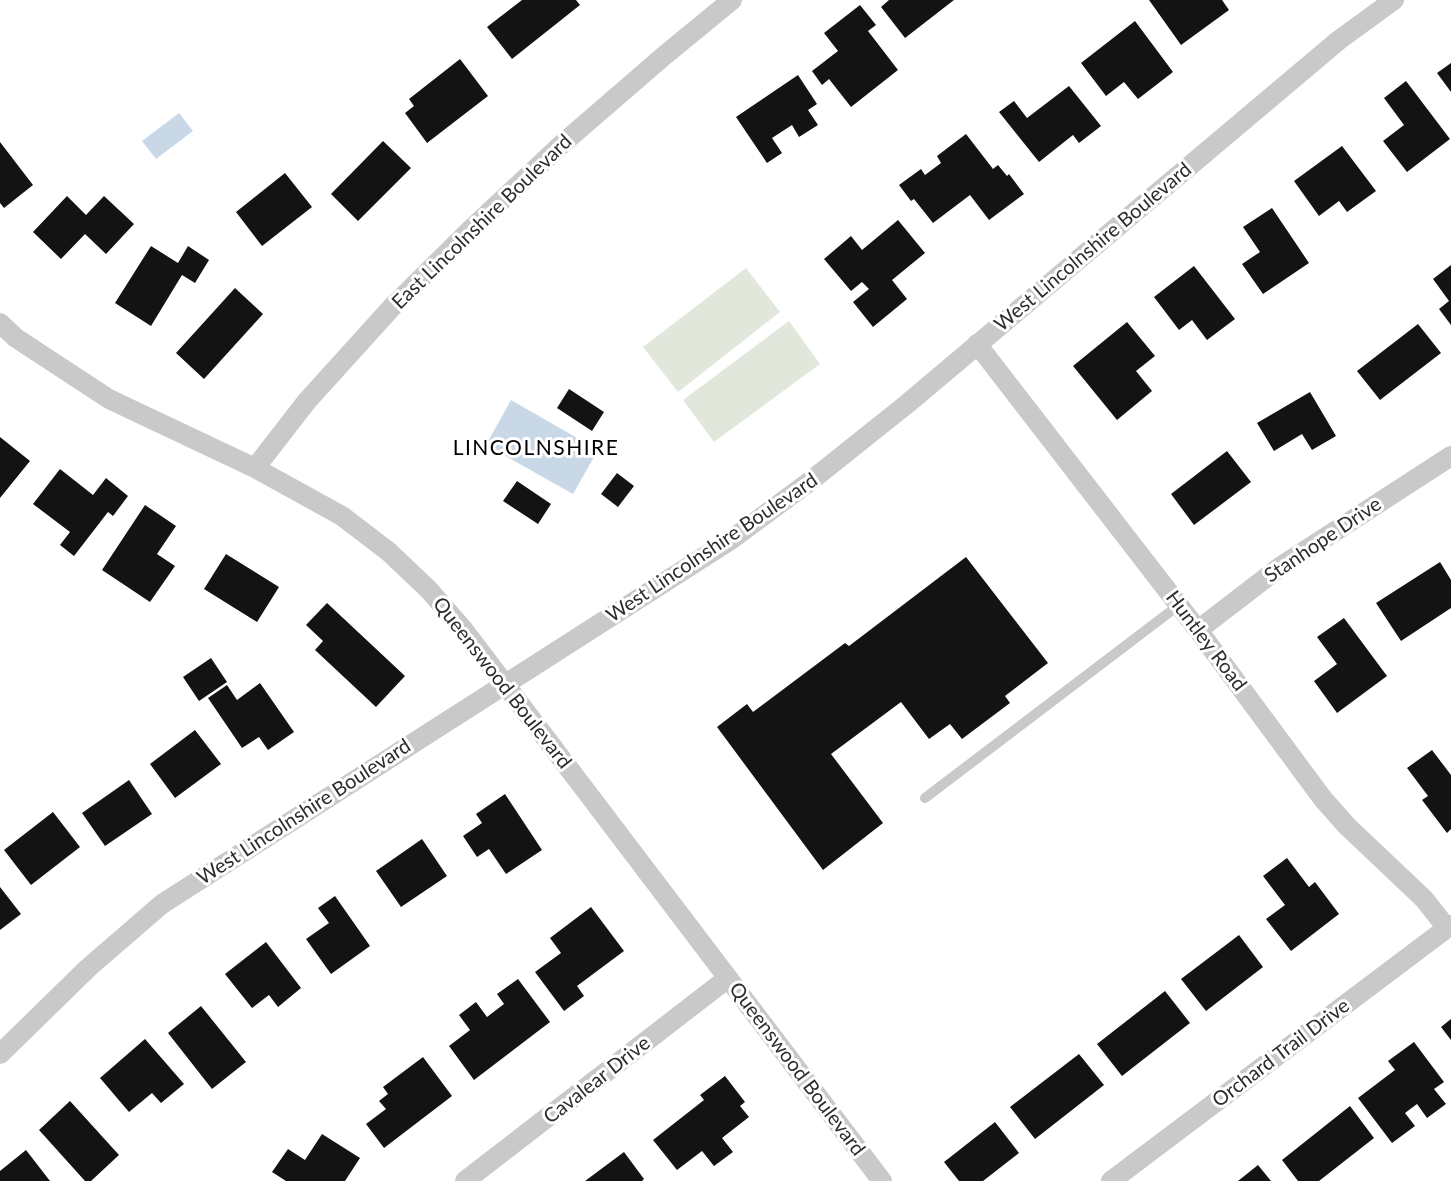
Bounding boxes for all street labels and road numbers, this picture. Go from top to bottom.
street label: East Lincolnshire Boulevard [387,130,577,314]
street label: West Lincolnshire Boulevard [990,158,1196,336]
street label: West Lincolnshire Boulevard [602,468,822,628]
street label: Stanhope Drive [1260,492,1386,588]
street label: Huntley Road [1161,586,1251,696]
street label: Queenswood Boulevard [428,592,576,774]
street label: West Lincolnshire Boulevard [193,734,415,890]
street label: Queenswood Boulevard [724,978,870,1160]
street label: Orchard Trail Drive [1208,994,1354,1112]
street label: Cavalear Drive [539,1031,655,1129]

